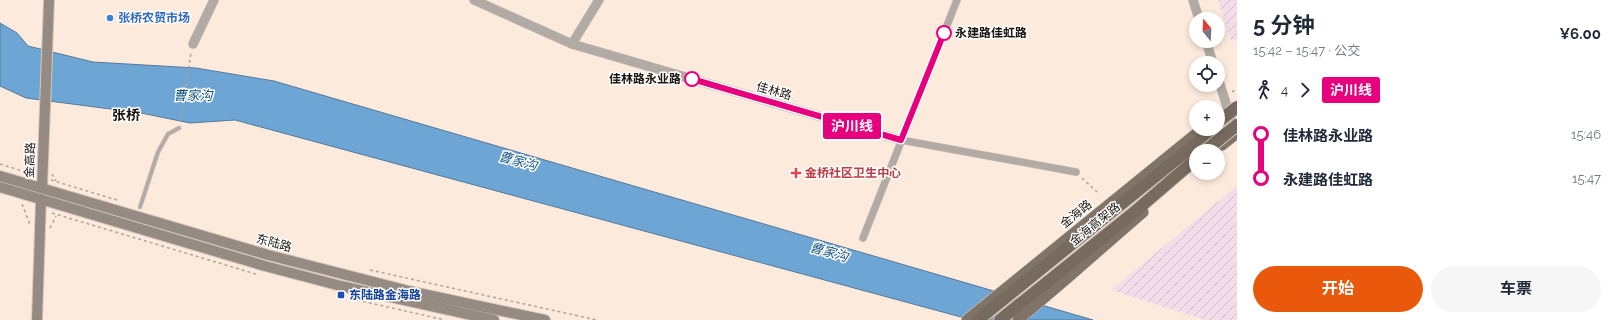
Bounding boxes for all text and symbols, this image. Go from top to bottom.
place label: 张桥农贸市场 [118,11,190,25]
north arrow [1189,12,1225,48]
map controls [1189,12,1225,180]
text: 5 分钟 [1253,12,1314,38]
marker: 张桥农贸市场 [105,13,115,23]
marker: 永建路佳虹路 [936,25,952,41]
text: ¥6.00 [1559,25,1601,43]
place label: 永建路佳虹路 [955,26,1027,40]
text: 15:42 – 15:47 · 公交 [1253,43,1360,58]
button: locate [1189,56,1225,92]
marker: 佳林路永业路 [684,71,700,87]
place label: 佳林路永业路 [609,72,681,86]
street label: 佳林路 [755,79,793,103]
icon: walk [1253,79,1275,101]
icon: forward [1294,79,1316,101]
text: 沪川线 [1330,82,1372,98]
text: 4 [1281,83,1288,98]
water label: 曹家沟 [173,88,214,103]
button: + [1189,100,1225,136]
district label: 张桥 [112,107,140,123]
line badge: 沪川线 [829,113,875,139]
text: 沪川线 [831,118,873,134]
text: 佳林路永业路 [1283,127,1373,145]
text: 15:46 [1571,127,1601,142]
street label: 金高路 [22,142,38,178]
button: − [1189,144,1225,180]
water label: 曹家沟 [497,149,541,174]
place label: 金桥社区卫生中心 [805,166,901,180]
marker: 金桥社区卫生中心 [790,167,802,179]
text: 永建路佳虹路 [1283,171,1373,189]
text: 15:47 [1572,171,1601,186]
street label: 金海路 [1058,197,1094,231]
street label: 金海高架路 [1067,200,1123,248]
street label: 东陆路 [255,232,293,254]
water label: 曹家沟 [808,239,852,265]
button: 开始 [1253,266,1423,312]
button: 车票 [1431,266,1601,312]
place label: 东陆路金海路 [349,288,421,302]
marker: 东陆路金海路 [336,290,346,300]

